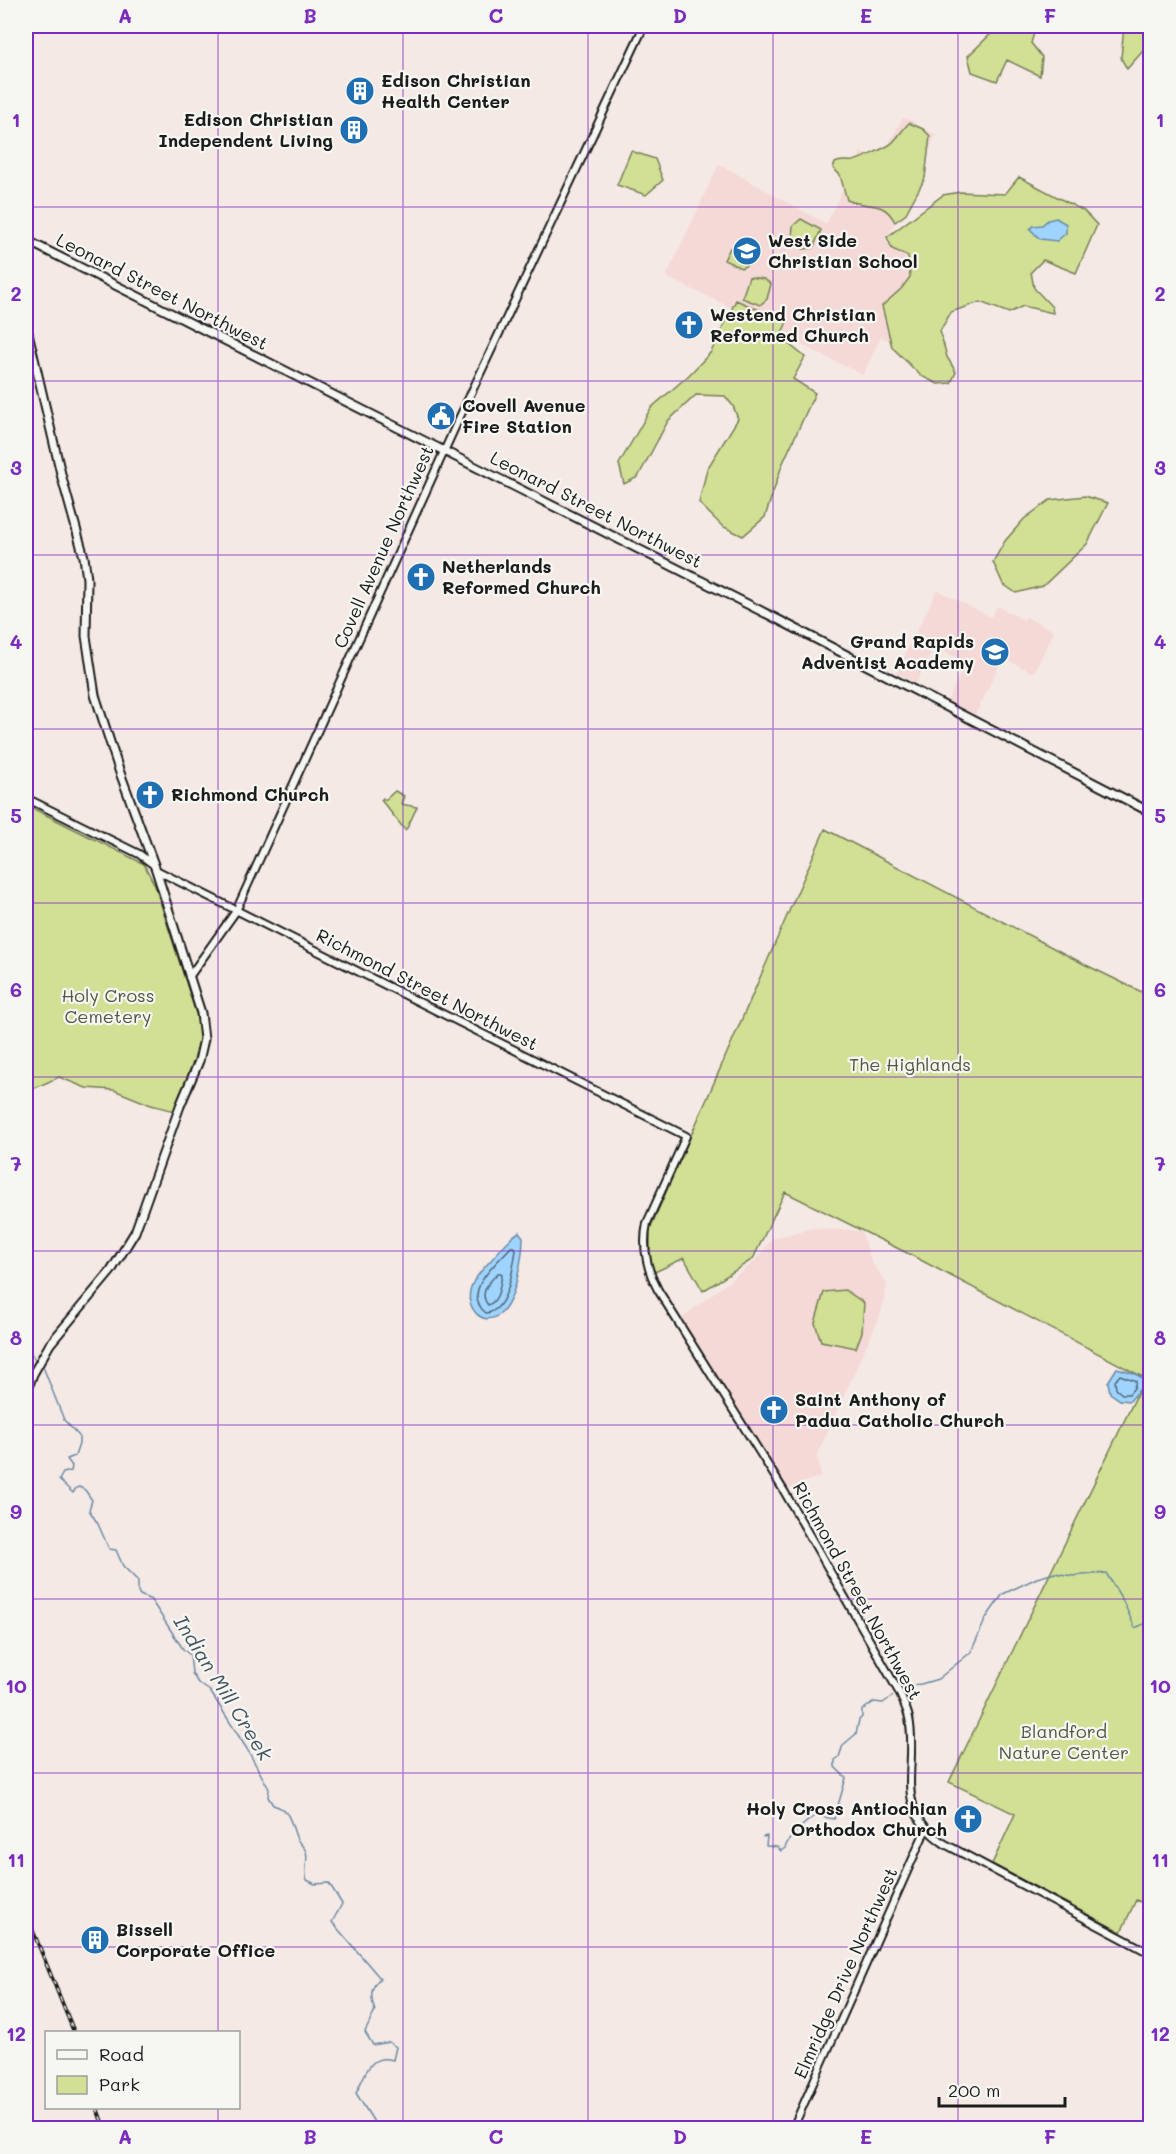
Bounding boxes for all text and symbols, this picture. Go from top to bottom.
text: A [118,2,132,28]
text: B [303,2,317,28]
text: C [489,2,504,28]
text: D [673,2,687,28]
text: E [860,2,872,28]
text: F [1044,2,1057,28]
place label: Edison Christian Health Center [381,68,531,113]
building icon: Edison Christian Health Center [344,75,376,107]
text: 1 [12,106,20,132]
text: 1 [1156,106,1164,132]
place label: Edison Christian Independent Living [159,107,333,152]
building icon: Edison Christian Independent Living [338,114,370,146]
street label: Leonard Street Northwest [53,227,272,355]
place label: West Side Christian School [768,228,918,273]
school or university icon: West Side Christian School [731,235,763,267]
text: 2 [10,280,22,306]
text: 2 [1154,280,1166,306]
place label: Westend Christian Reformed Church [710,302,876,347]
church icon: Westend Christian Reformed Church [673,309,705,341]
place label: Covell Avenue Fire Station [462,393,586,438]
public building icon: Covell Avenue Fire Station [425,400,457,432]
street label: Covell Avenue Northwest [327,441,439,652]
street label: Leonard Street Northwest [487,445,706,573]
text: 3 [10,454,22,480]
text: 3 [1154,454,1166,480]
place label: Netherlands Reformed Church [442,554,601,599]
church icon: Netherlands Reformed Church [405,561,437,593]
text: 4 [10,628,23,654]
text: 4 [1154,628,1167,654]
place label: Grand Rapids Adventist Academy [801,629,974,674]
school or university icon: Grand Rapids Adventist Academy [979,636,1011,668]
church icon: Richmond Church [134,779,166,811]
place label: Richmond Church [171,782,329,806]
text: 5 [10,802,22,828]
text: 5 [1154,802,1166,828]
street label: Richmond Street Northwest [312,923,542,1056]
text: 6 [10,976,22,1002]
text: 6 [1154,976,1166,1002]
park label: Holy Cross Cemetery [61,983,155,1028]
park label: The Highlands [849,1052,971,1076]
text: 7 [10,1150,22,1176]
text: 7 [1154,1150,1166,1176]
text: 8 [10,1324,22,1350]
text: 8 [1154,1324,1166,1350]
place label: Saint Anthony of Padua Catholic Church [795,1387,1004,1432]
church icon: Saint Anthony of Padua Catholic Church [758,1394,790,1426]
street label: Richmond Street Northwest [788,1477,928,1704]
text: 9 [10,1498,22,1524]
text: 9 [1154,1498,1166,1524]
water label: Indian Mill Creek [169,1610,279,1765]
text: 10 [5,1672,27,1698]
text: 10 [1149,1672,1171,1698]
park label: Blandford Nature Center [999,1719,1129,1764]
place label: Holy Cross Antiochian Orthodox Church [746,1796,947,1841]
church icon: Holy Cross Antiochian Orthodox Church [952,1803,984,1835]
text: 11 [7,1846,25,1872]
text: 11 [1151,1846,1169,1872]
street label: Elmridge Drive Northwest [788,1863,903,2082]
place label: Bissell Corporate Office [116,1917,275,1962]
building icon: Bissell Corporate Office [79,1924,111,1956]
text: 12 [6,2020,26,2046]
text: 12 [1150,2020,1170,2046]
legend [45,2031,240,2109]
text: Road [99,2042,144,2066]
scale bar [939,2070,1065,2108]
text: Park [99,2072,140,2096]
text: 200 m [948,2078,1000,2102]
text: A [118,2123,132,2149]
text: B [303,2123,317,2149]
text: C [489,2123,504,2149]
text: D [673,2123,687,2149]
text: E [860,2123,872,2149]
text: F [1044,2123,1057,2149]

